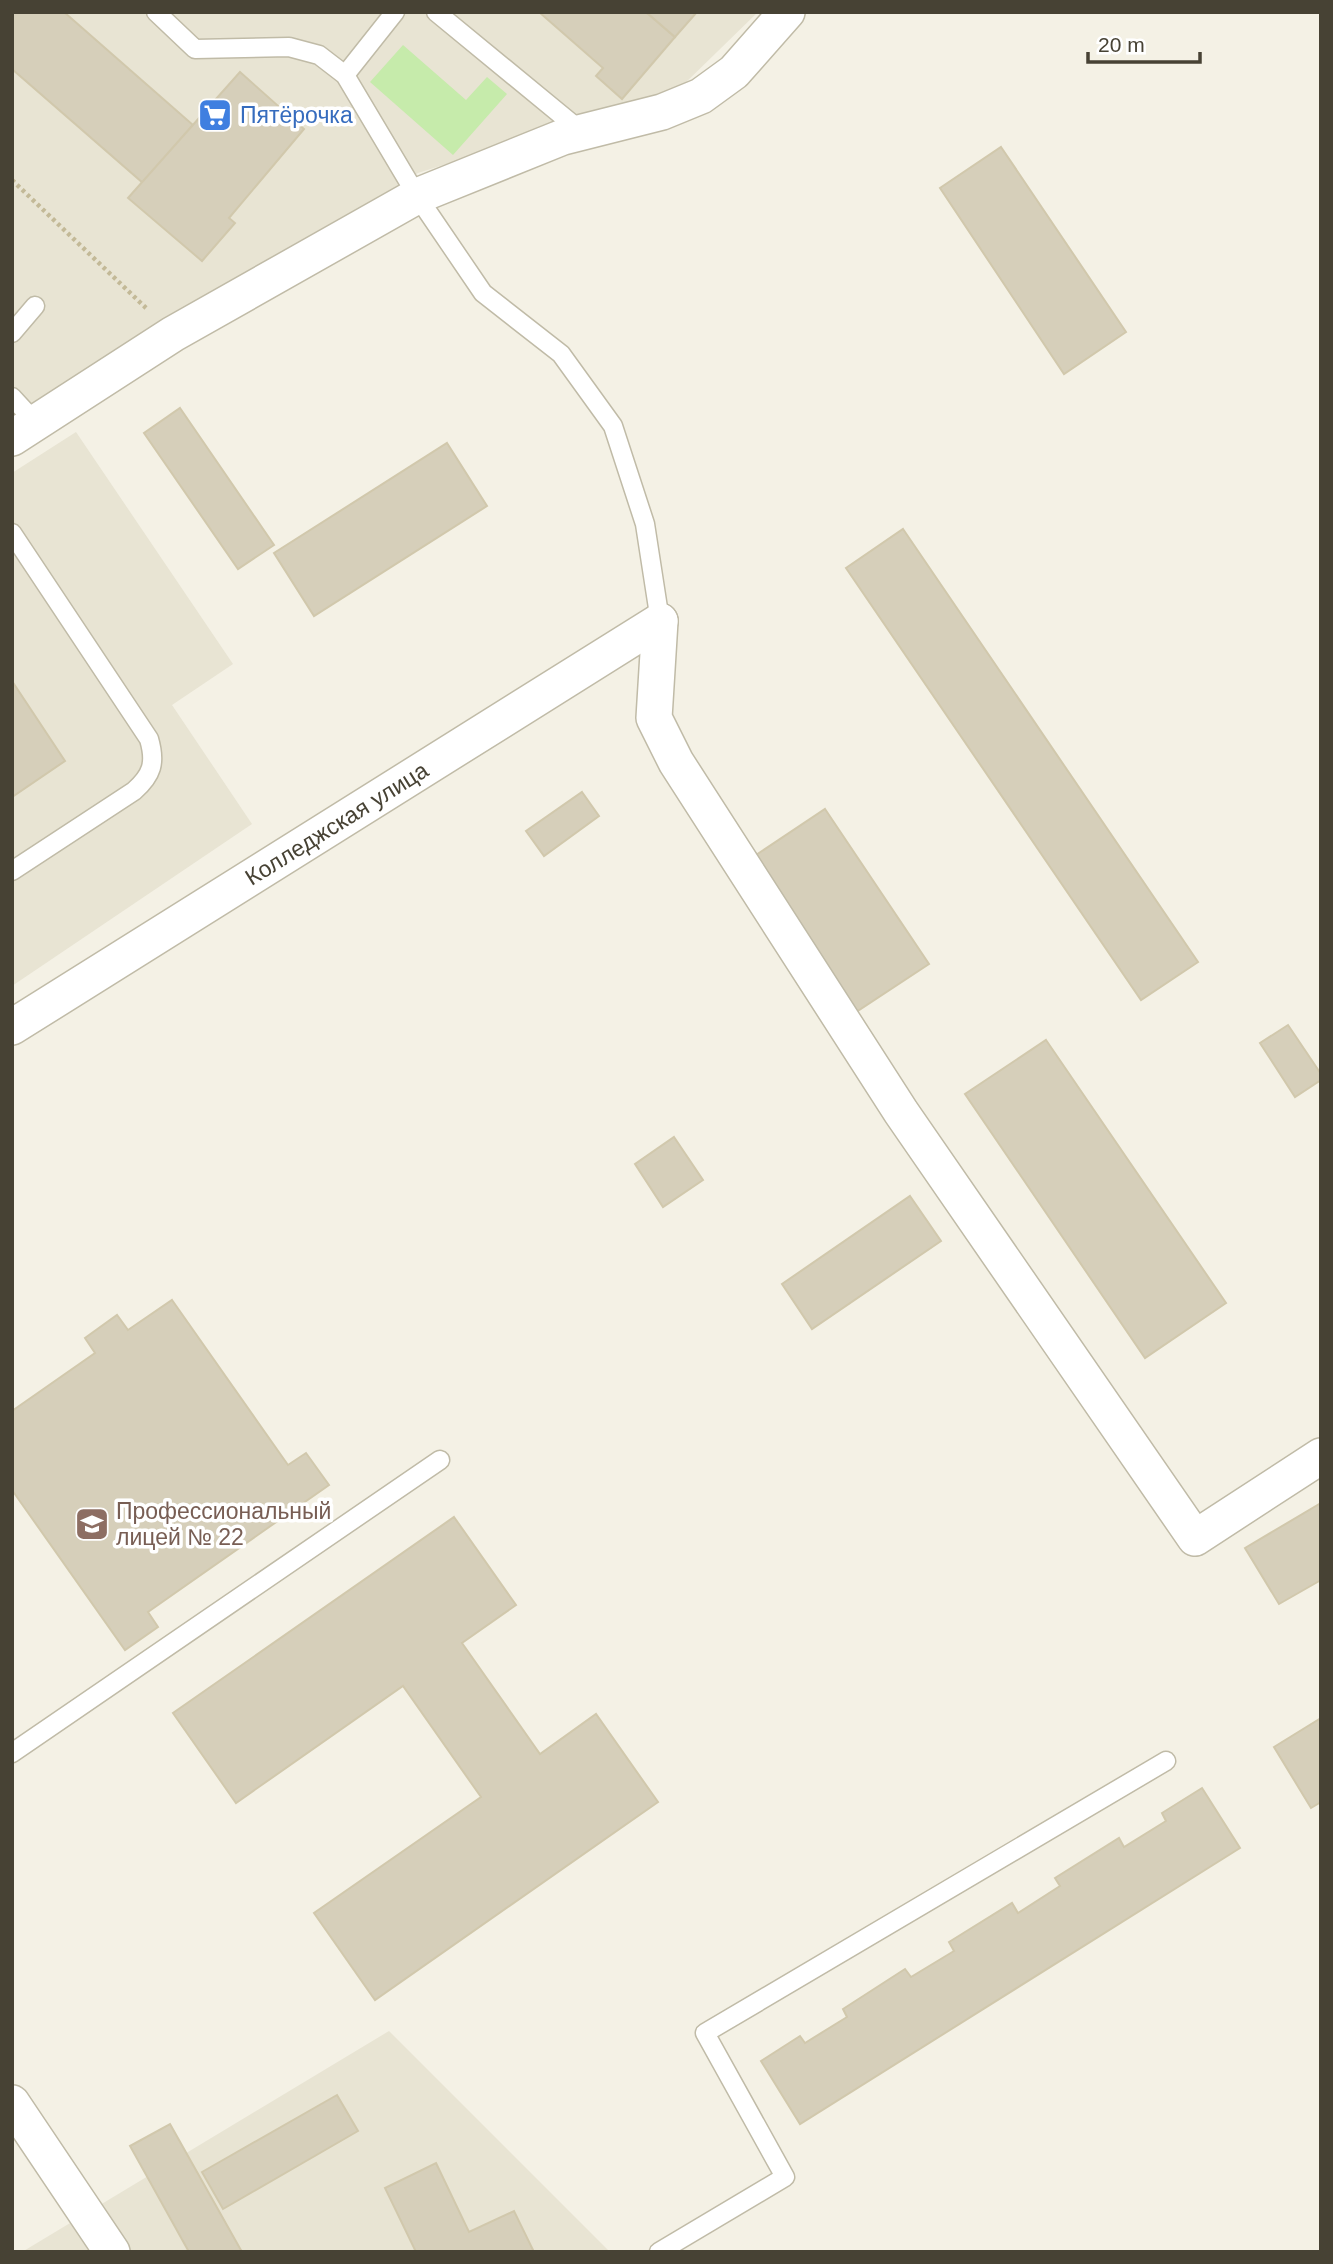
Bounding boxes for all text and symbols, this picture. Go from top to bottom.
scale bar [1088,21,1200,65]
text: 20 m [1098,33,1145,56]
supermarket icon: Пятёрочка [196,96,234,134]
place label: Пятёрочка [240,102,353,128]
street label: Колледжская улица [240,757,433,891]
place label: Профессиональный лицей № 22 [116,1498,331,1550]
school or university icon: Профессиональный лицей № 22 [73,1505,111,1543]

